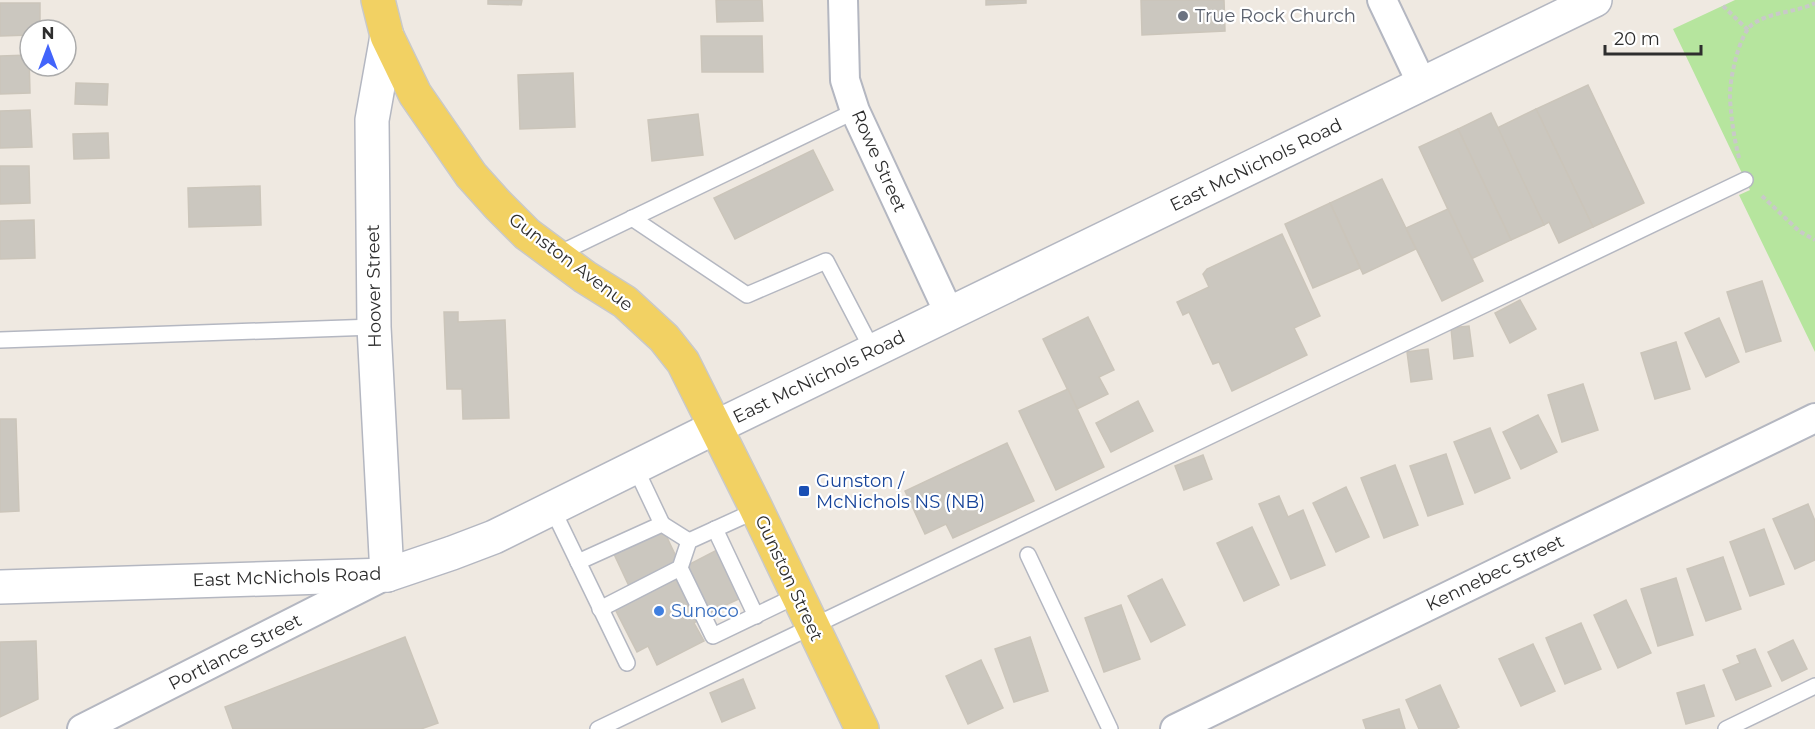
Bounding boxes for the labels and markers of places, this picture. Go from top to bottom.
place label: True Rock Church [1195,5,1356,27]
marker: True Rock Church [1176,9,1190,23]
place label: Gunston / McNichols NS (NB) [816,470,985,513]
marker: Gunston / McNichols NS (NB) [797,484,811,498]
place label: Sunoco [671,600,739,622]
marker: Sunoco [652,604,666,618]

